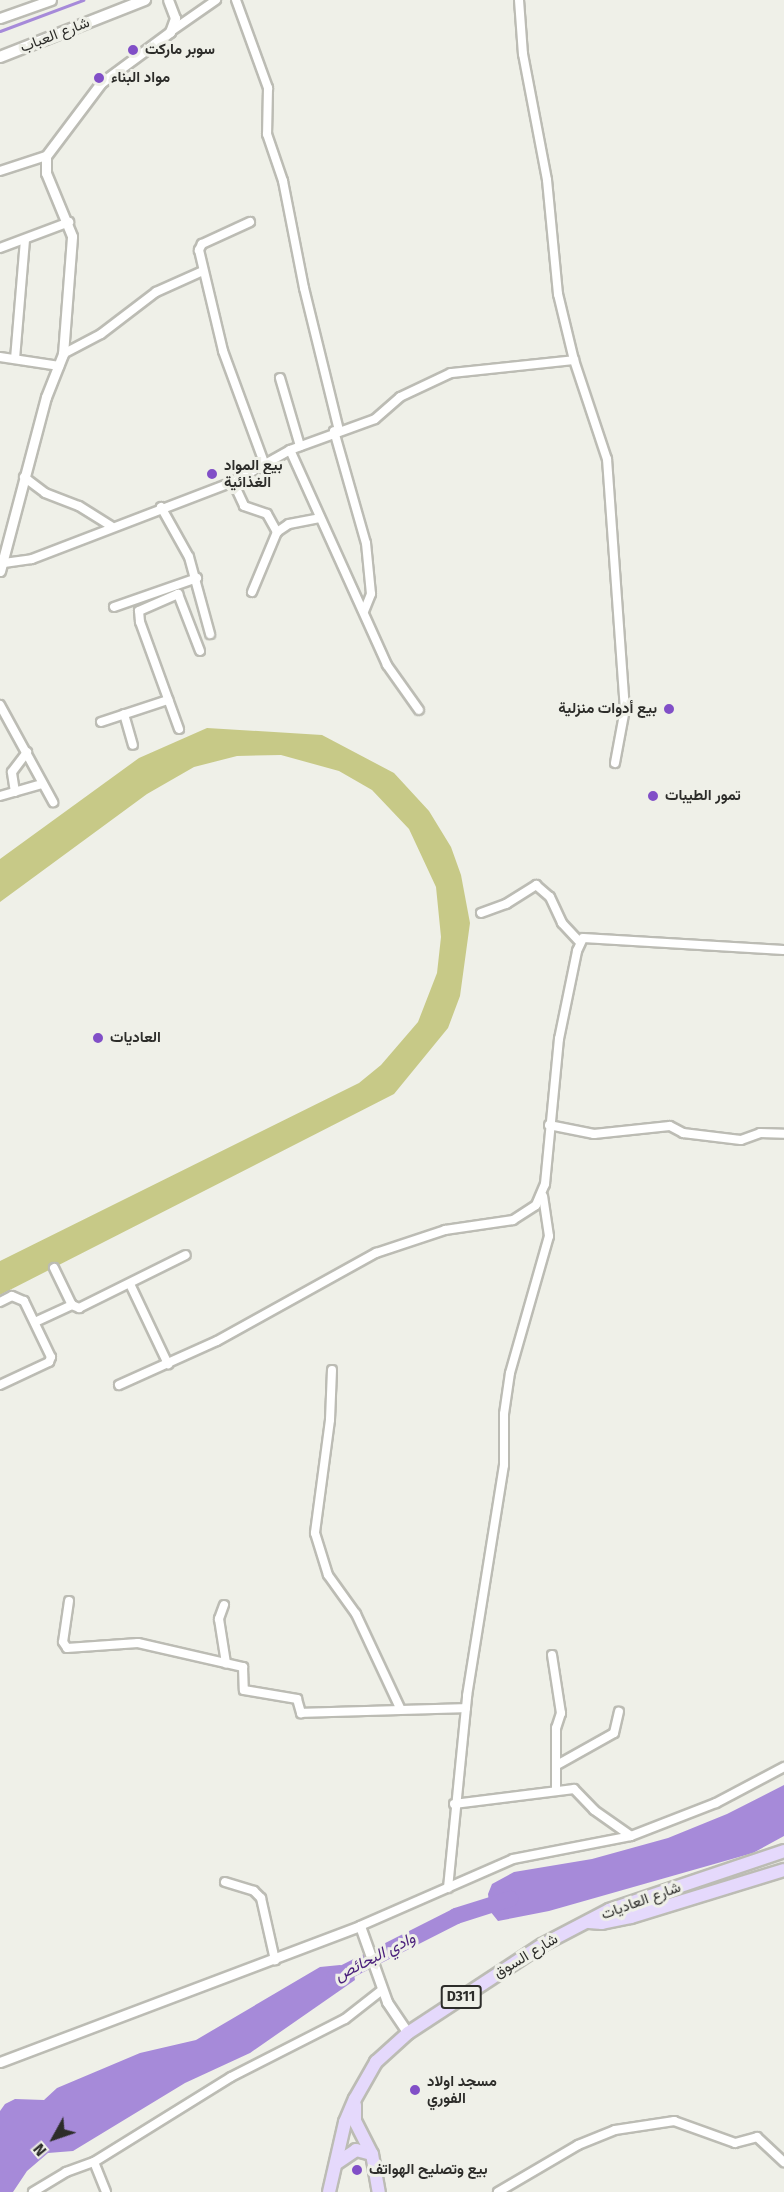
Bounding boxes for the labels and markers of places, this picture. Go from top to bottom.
place label: سوبر ماركت [145,41,215,59]
marker: سوبر ماركت [126,43,140,57]
place label: مواد البناء [111,69,170,87]
marker: مواد البناء [92,71,106,85]
place label: بيع المواد الغذائية [224,456,283,491]
marker: بيع المواد الغذائية [205,467,219,481]
place label: بيع أدوات منزلية [558,700,657,718]
marker: بيع أدوات منزلية [662,702,676,716]
place label: تمور الطيبات [665,787,741,805]
marker: تمور الطيبات [646,789,660,803]
place label: العاديات [110,1029,161,1047]
marker: العاديات [91,1031,105,1045]
place label: مسجد اولاد الفوري [427,2072,497,2107]
marker: مسجد اولاد الفوري [408,2083,422,2097]
place label: بيع وتصليح الهواتف [369,2161,488,2179]
marker: بيع وتصليح الهواتف [350,2163,364,2177]

